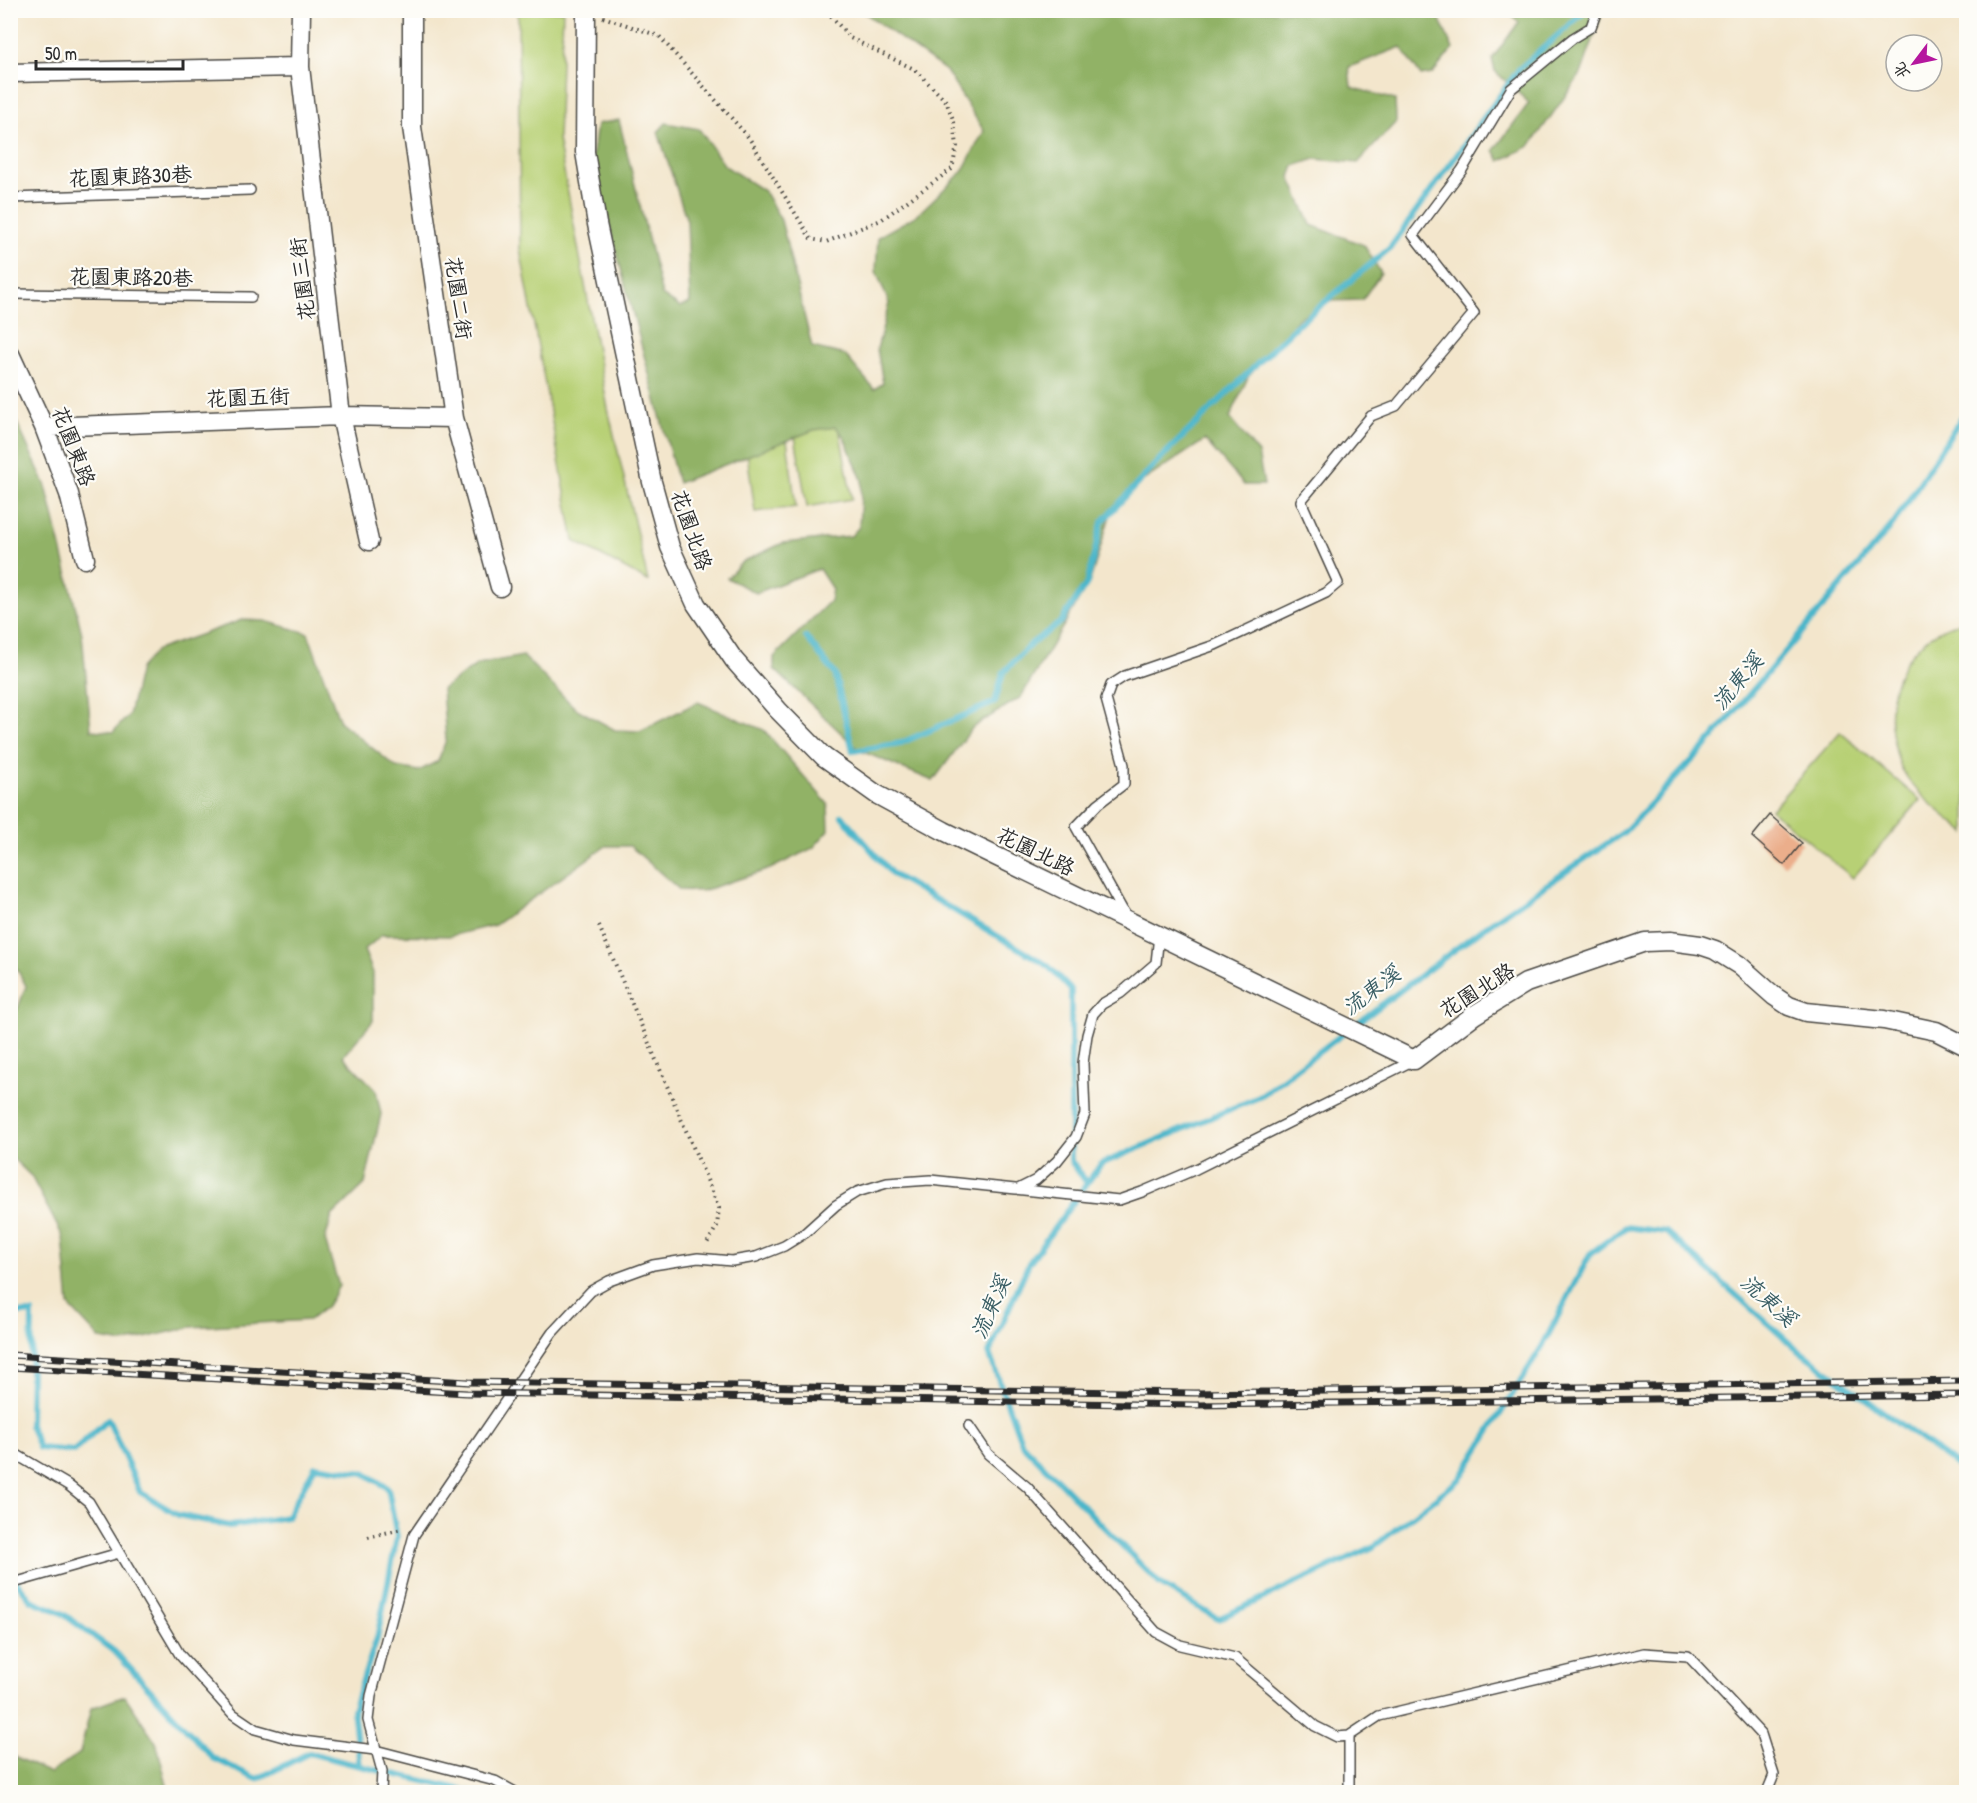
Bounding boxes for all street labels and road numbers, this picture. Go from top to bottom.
street label: 花園東路30巷 [68,159,192,193]
street label: 花園三街 [282,236,322,322]
street label: 花園二街 [439,254,479,342]
street label: 花園東路20巷 [69,261,193,293]
street label: 花園五街 [206,381,290,413]
street label: 花園東路 [45,402,103,490]
street label: 花園北路 [665,486,719,574]
street label: 花園北路 [992,820,1080,882]
street label: 花園北路 [1434,955,1520,1025]

